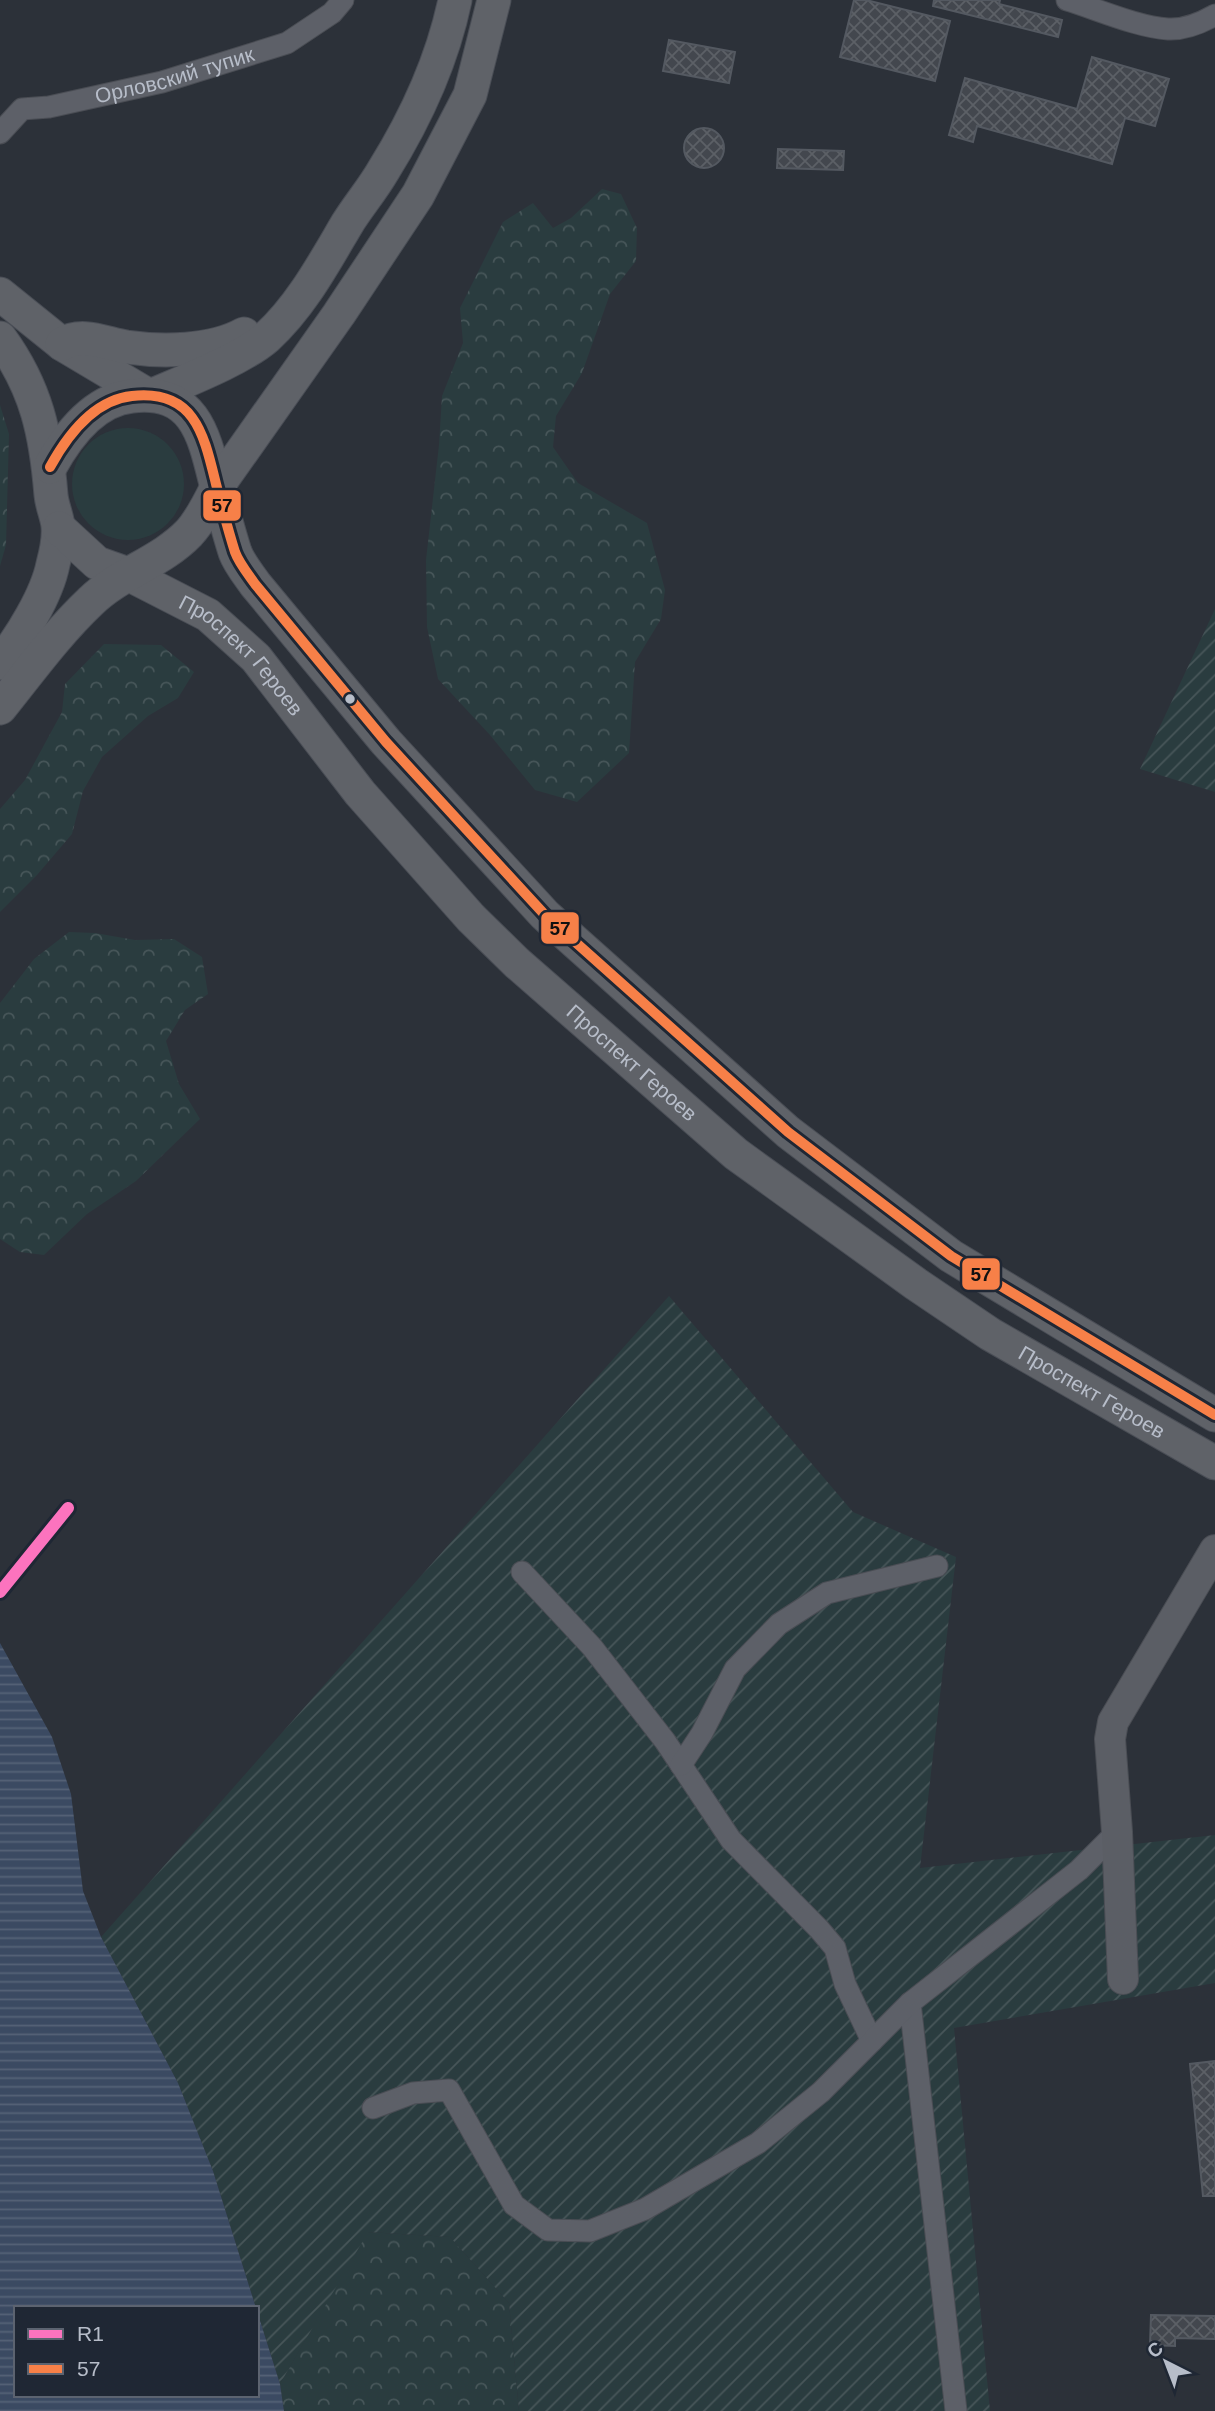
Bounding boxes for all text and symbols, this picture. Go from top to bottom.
street label: Орловский тупик [93,42,257,108]
line badge: 57 [202,489,242,522]
text: 57 [211,495,233,516]
street label: Проспект Героев [176,590,308,720]
unlabelled marker [343,692,357,706]
line badge: 57 [540,911,580,945]
text: 57 [549,918,571,939]
street label: Проспект Героев [562,1000,702,1125]
line badge: 57 [961,1257,1001,1291]
text: 57 [970,1264,992,1285]
street label: Проспект Героев [1015,1341,1169,1443]
legend [14,2306,259,2397]
text: R1 [77,2322,104,2345]
north arrow [1131,2327,1201,2397]
text: С [1143,2337,1167,2362]
text: 57 [77,2357,100,2380]

